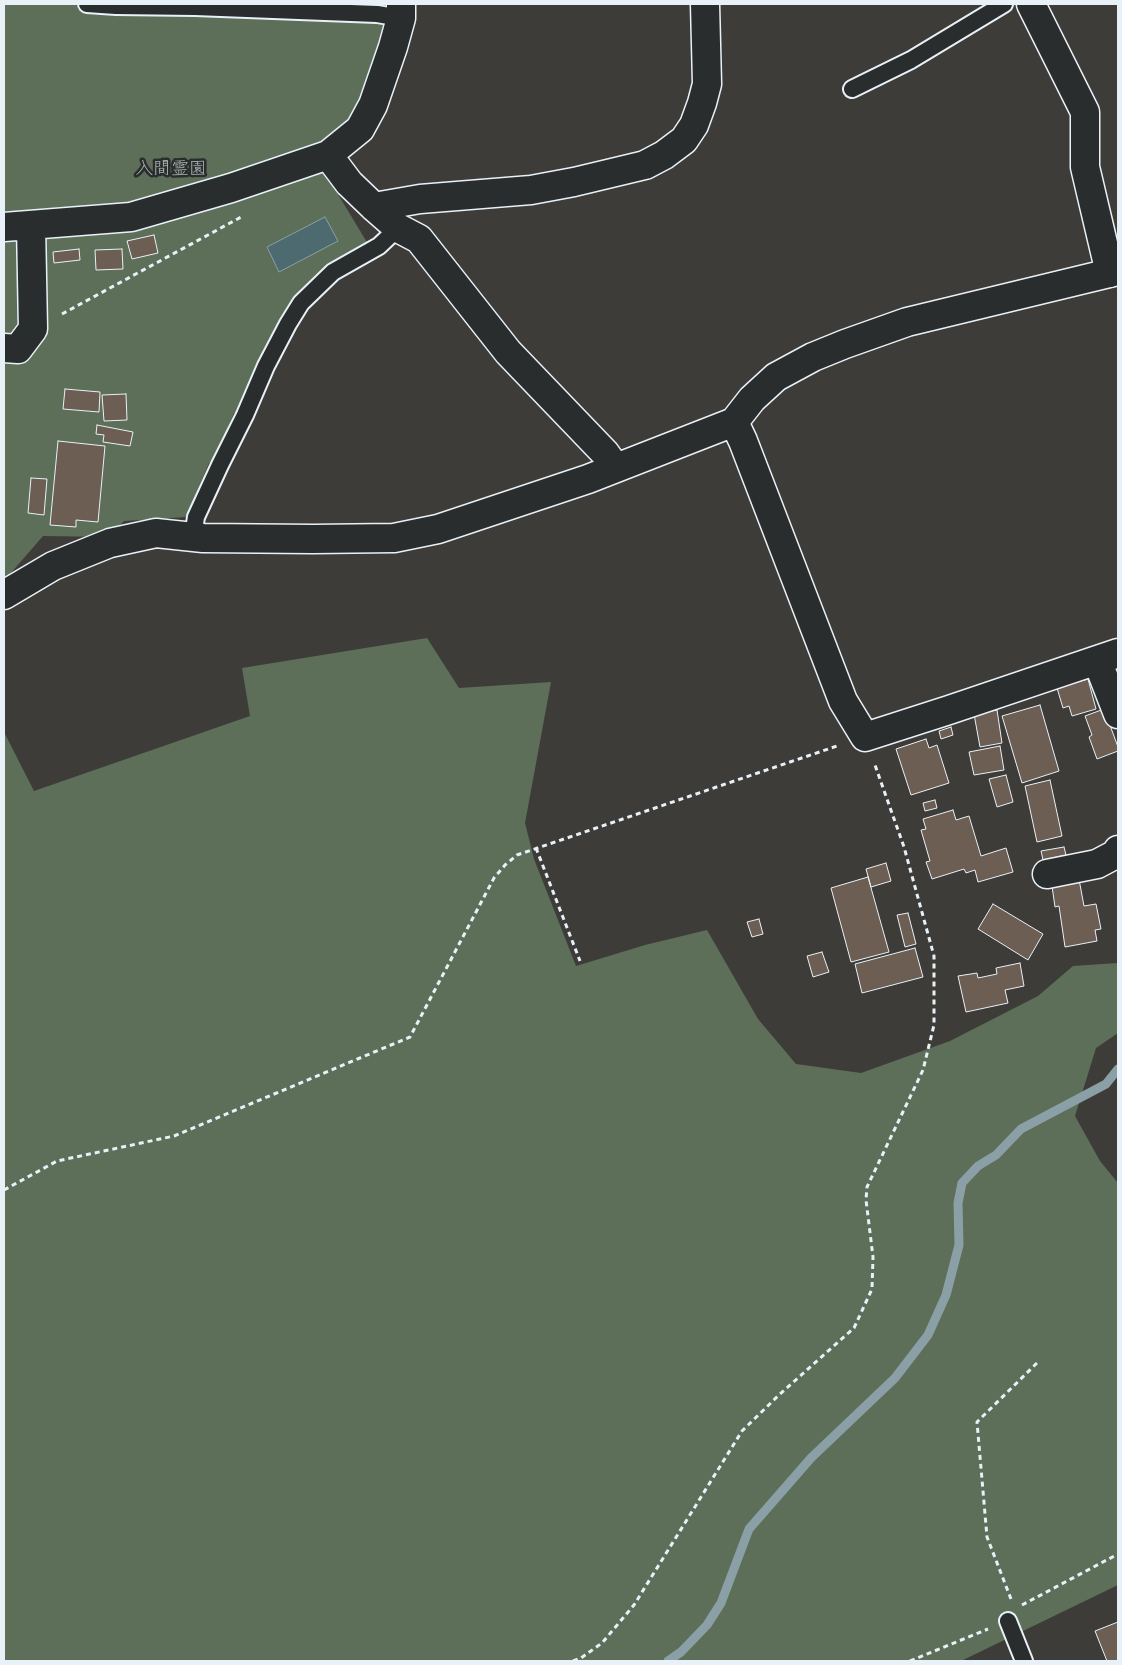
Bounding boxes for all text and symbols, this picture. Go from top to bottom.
park label: 入間霊園 [135,160,207,182]

